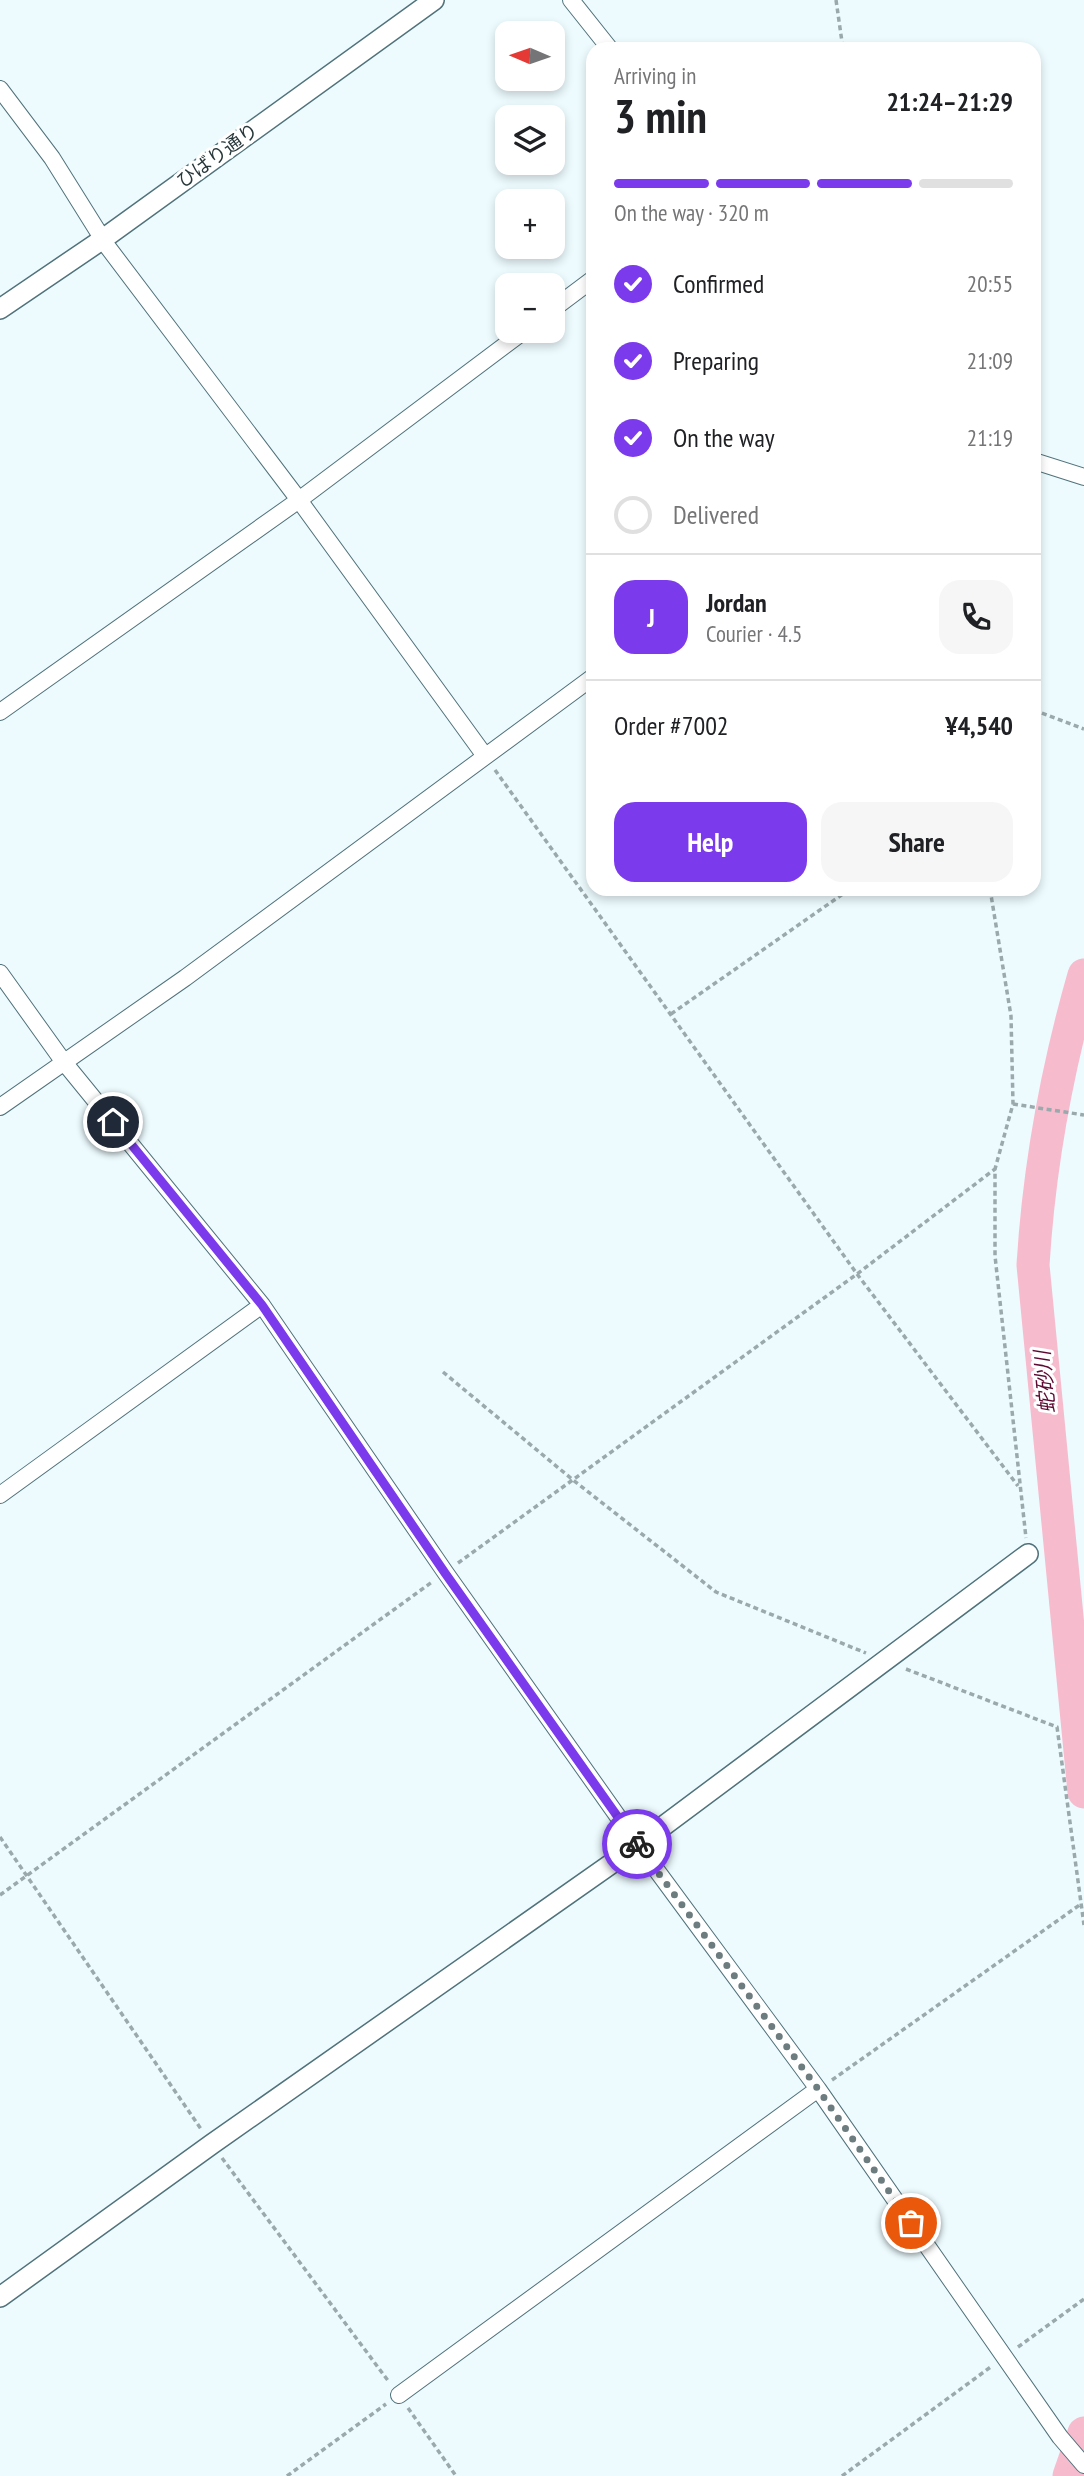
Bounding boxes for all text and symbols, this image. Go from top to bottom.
north arrow [495,21,565,91]
map controls [495,21,565,343]
text: Arriving in [614,61,696,90]
text: 21:24–21:29 [886,85,1013,118]
text: 3 min [614,86,707,146]
button: layers [495,105,565,175]
street label: ひばり通り [172,117,262,193]
button: + [495,189,565,259]
text: On the way · 320 m [614,198,769,227]
icon: check [614,265,652,303]
text: Confirmed [673,267,764,300]
text: 20:55 [967,269,1013,298]
button: − [495,273,565,343]
icon: check [614,342,652,380]
text: Preparing [673,344,759,377]
text: 21:09 [967,346,1013,375]
icon: check [614,419,652,457]
text: On the way [673,421,775,454]
text: 21:19 [967,423,1013,452]
text: Delivered [673,498,759,531]
button: phone [939,580,1013,654]
text: Jordan [706,586,767,619]
text: J [647,601,655,634]
text: Courier · 4.5 [706,619,802,648]
text: Order #7002 [614,709,729,742]
text: ¥4,540 [945,709,1013,742]
button: Help [614,802,807,882]
button: Share [821,802,1013,882]
pin [83,1092,143,1152]
icon: home [94,1103,132,1141]
water label: 蛇砂川 [1028,1347,1061,1415]
courier [602,1809,672,1879]
icon: bike [618,1825,656,1863]
pin [881,2193,941,2253]
icon: bag [892,2204,930,2242]

